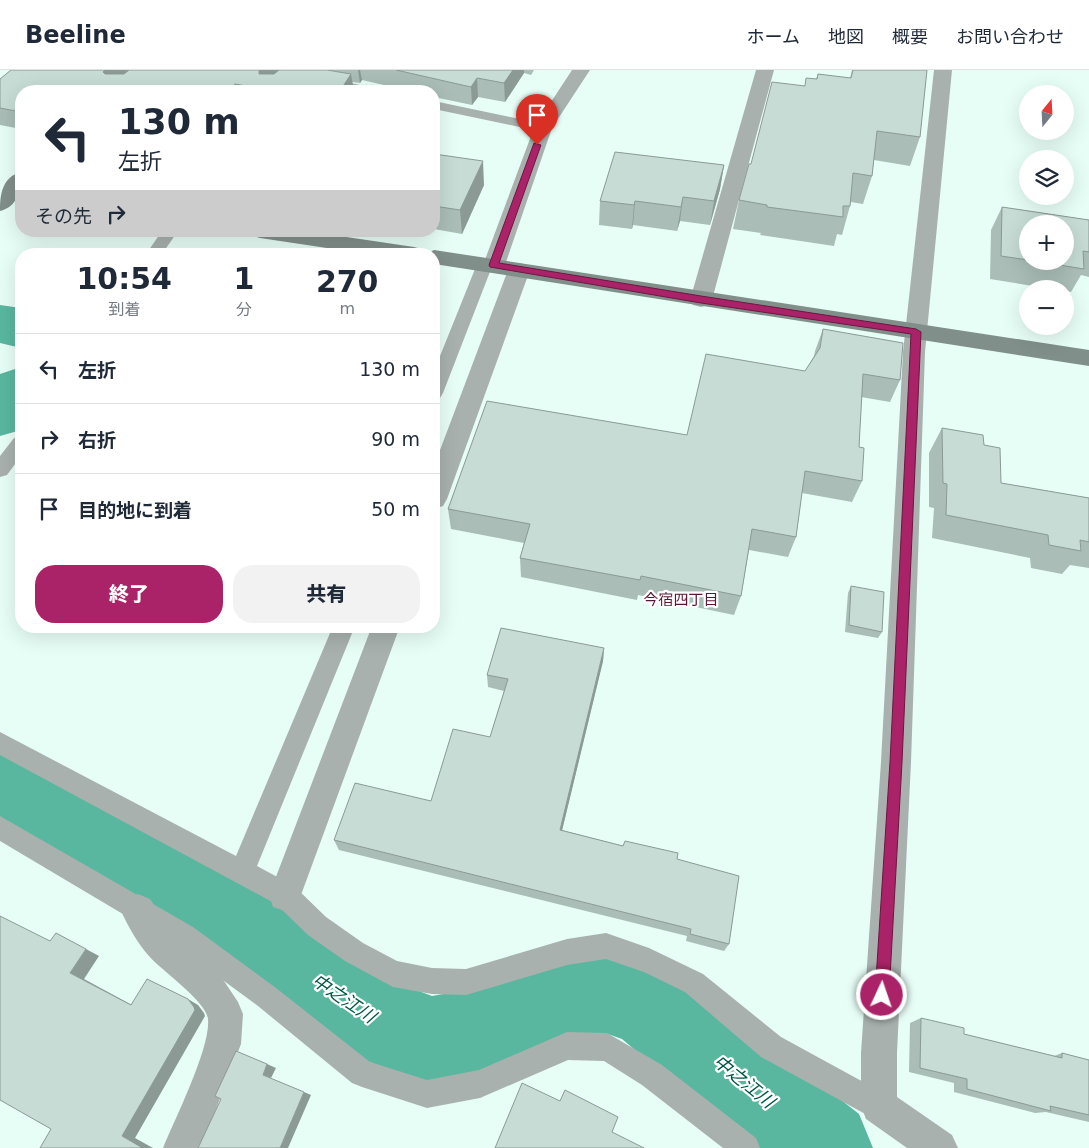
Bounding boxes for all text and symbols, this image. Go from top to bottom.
text: Beeline [25,21,126,49]
text: ホーム [747,26,800,47]
text: 地図 [828,26,864,47]
text: 概要 [892,26,928,47]
text: お問い合わせ [956,26,1064,47]
north arrow [1019,85,1074,140]
map controls [1019,85,1074,335]
pin [516,94,558,145]
icon: arrive [523,101,551,129]
text: 130 m [118,102,240,142]
icon: left [35,105,100,170]
text: 左折 [118,149,162,174]
button: layers [1019,150,1074,205]
icon: right [102,200,130,228]
text: その先 [35,205,92,227]
button: + [1019,215,1074,270]
text: 10:54 [77,261,172,296]
text: 1 [234,261,254,296]
text: 270 [316,264,379,299]
button: − [1019,280,1074,335]
text: m [339,299,355,318]
text: 到着 [108,300,140,319]
text: 分 [236,300,252,319]
icon: left [35,355,63,383]
text: 130 m [359,358,420,380]
text: 左折 [78,359,116,381]
icon: right [35,425,63,453]
text: 90 m [371,428,420,450]
text: 右折 [78,429,116,451]
icon: arrive [35,495,63,523]
text: 50 m [371,498,420,520]
text: 目的地に到着 [78,499,192,521]
button: 終了 [35,565,223,623]
button: 共有 [233,565,420,623]
district label: 今宿四丁目 [643,591,719,609]
position arrow [855,968,907,1020]
water label: 中之江川 [308,969,381,1028]
water label: 中之江川 [709,1050,780,1113]

